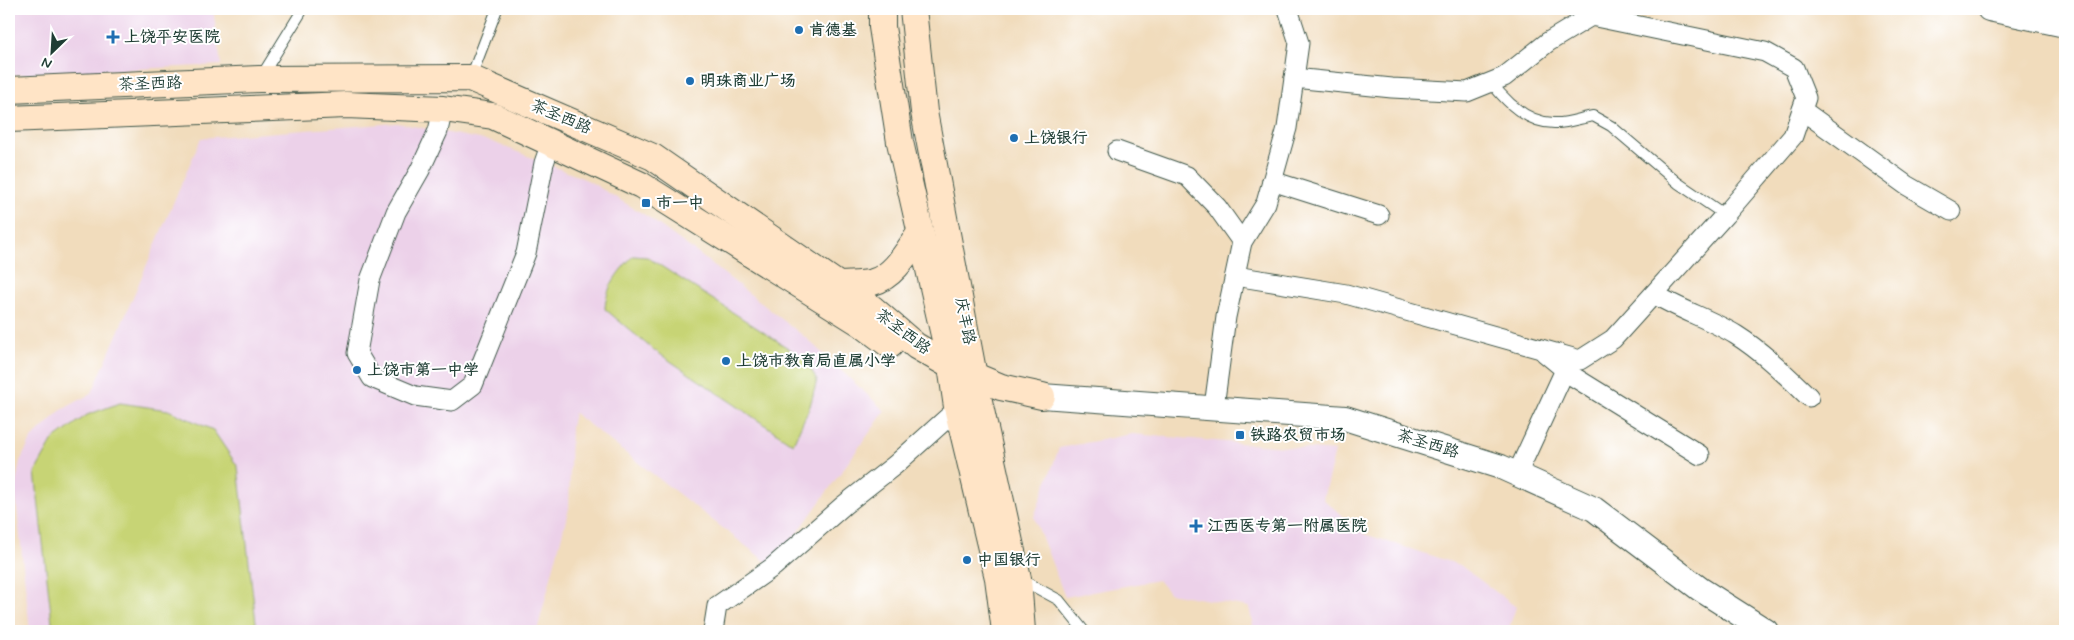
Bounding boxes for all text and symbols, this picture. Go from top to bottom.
place label: 肯德基 [809,20,857,41]
marker: 肯德基 [793,24,805,36]
place label: 上饶平安医院 [124,27,220,48]
north arrow [28,28,78,78]
marker: 上饶平安医院 [106,30,120,44]
text: N [39,53,55,73]
place label: 明珠商业广场 [700,71,796,92]
street label: 茶圣西路 [118,72,182,96]
marker: 明珠商业广场 [684,75,696,87]
street label: 茶圣西路 [527,95,595,139]
place label: 上饶银行 [1024,128,1088,149]
marker: 上饶银行 [1008,132,1020,144]
place label: 市一中 [656,193,704,214]
marker: 市一中 [640,197,652,209]
street label: 庆丰路 [950,295,980,347]
street label: 茶圣西路 [871,304,935,360]
place label: 上饶市教育局直属小学 [736,351,896,372]
marker: 上饶市教育局直属小学 [720,355,732,367]
place label: 上饶市第一中学 [367,360,479,381]
marker: 上饶市第一中学 [351,364,363,376]
place label: 铁路农贸市场 [1250,425,1346,446]
street label: 茶圣西路 [1394,425,1462,463]
marker: 铁路农贸市场 [1234,429,1246,441]
place label: 江西医专第一附属医院 [1207,516,1367,537]
marker: 江西医专第一附属医院 [1189,519,1203,533]
place label: 中国银行 [977,550,1041,571]
marker: 中国银行 [961,554,973,566]

